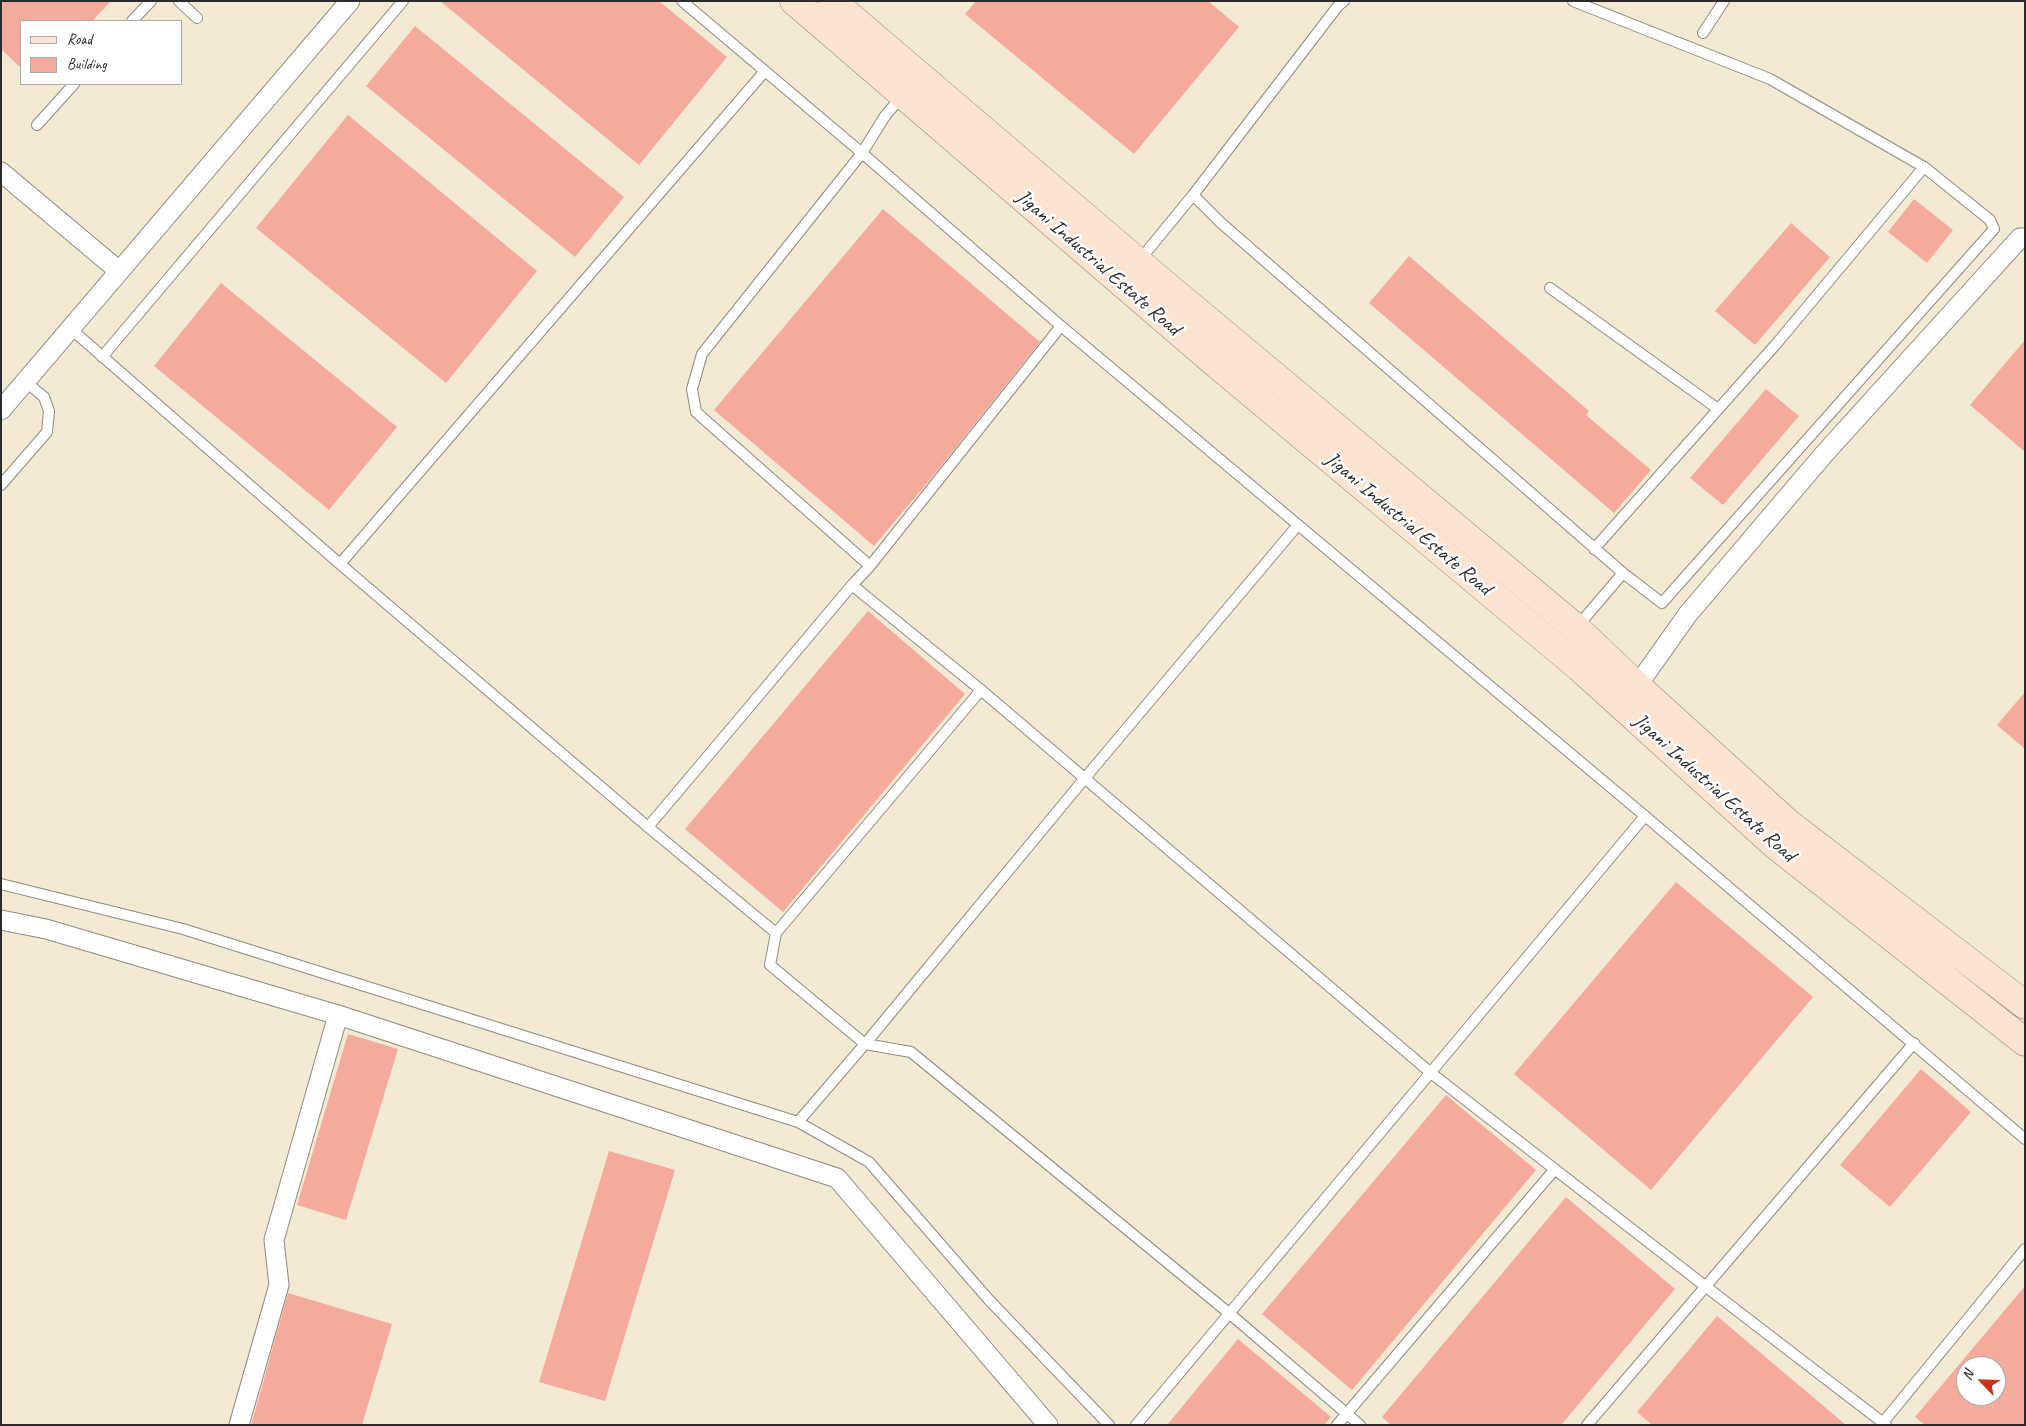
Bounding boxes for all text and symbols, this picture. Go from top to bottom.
legend [20,20,182,85]
text: Road [67,30,92,49]
text: Building [67,55,106,74]
street label: Jigani Industrial Estate Road [1011,185,1185,341]
street label: Jigani Industrial Estate Road [1320,447,1496,601]
street label: Jigani Industrial Estate Road [1628,708,1800,868]
north arrow [1956,1356,2006,1406]
text: N [1958,1368,1977,1383]

